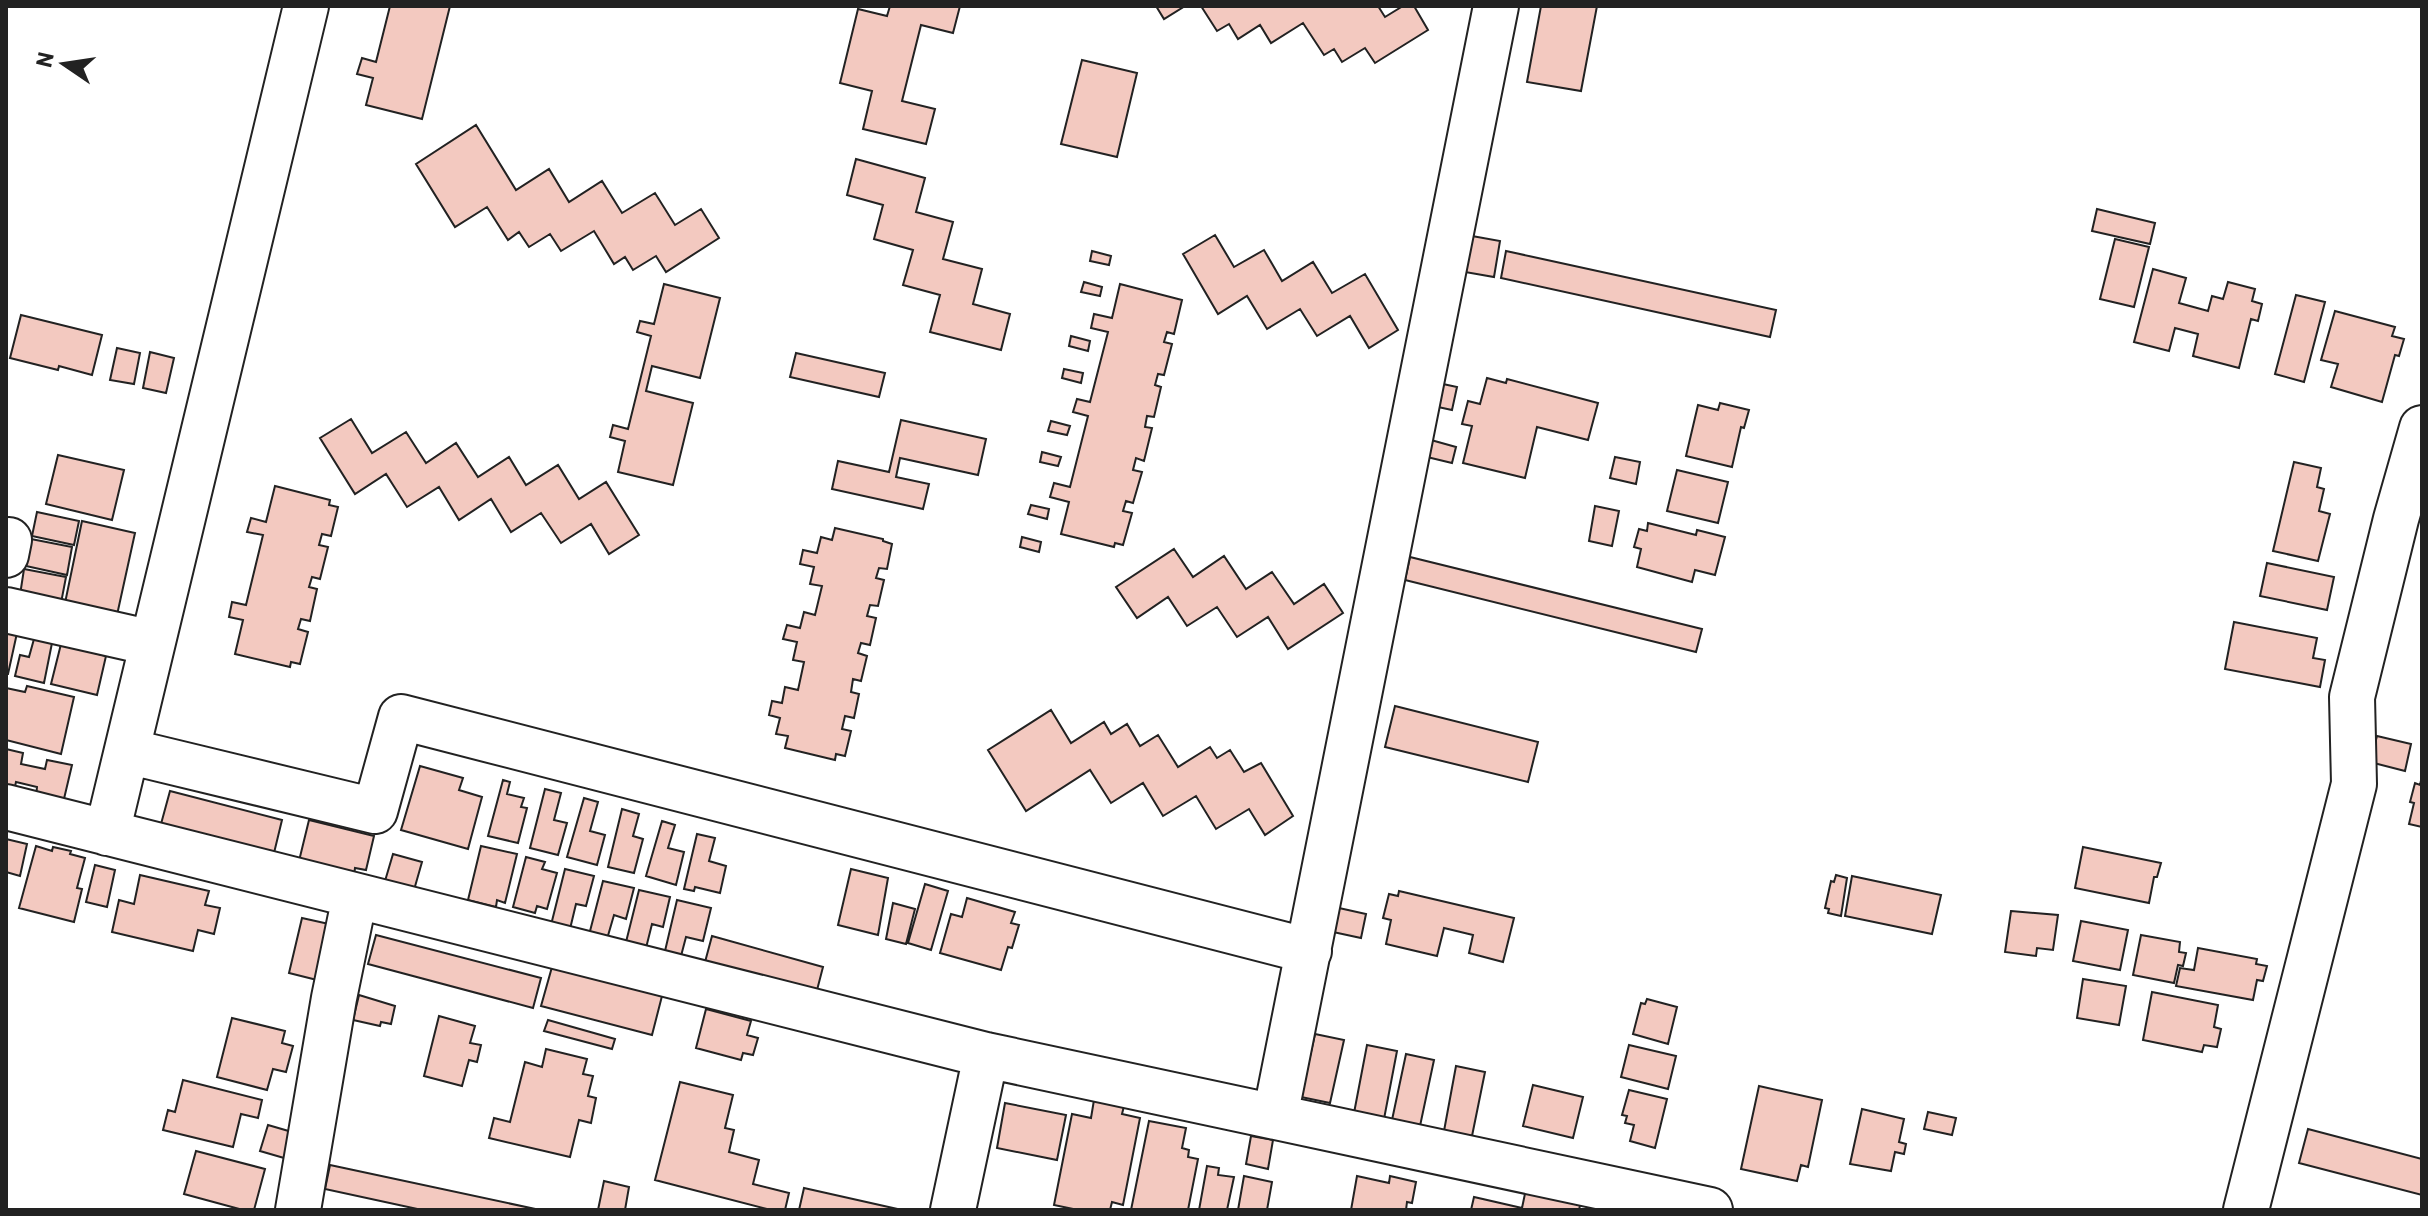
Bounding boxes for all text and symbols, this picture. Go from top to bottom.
north arrow [24,24,104,104]
text: N [29,49,58,69]

